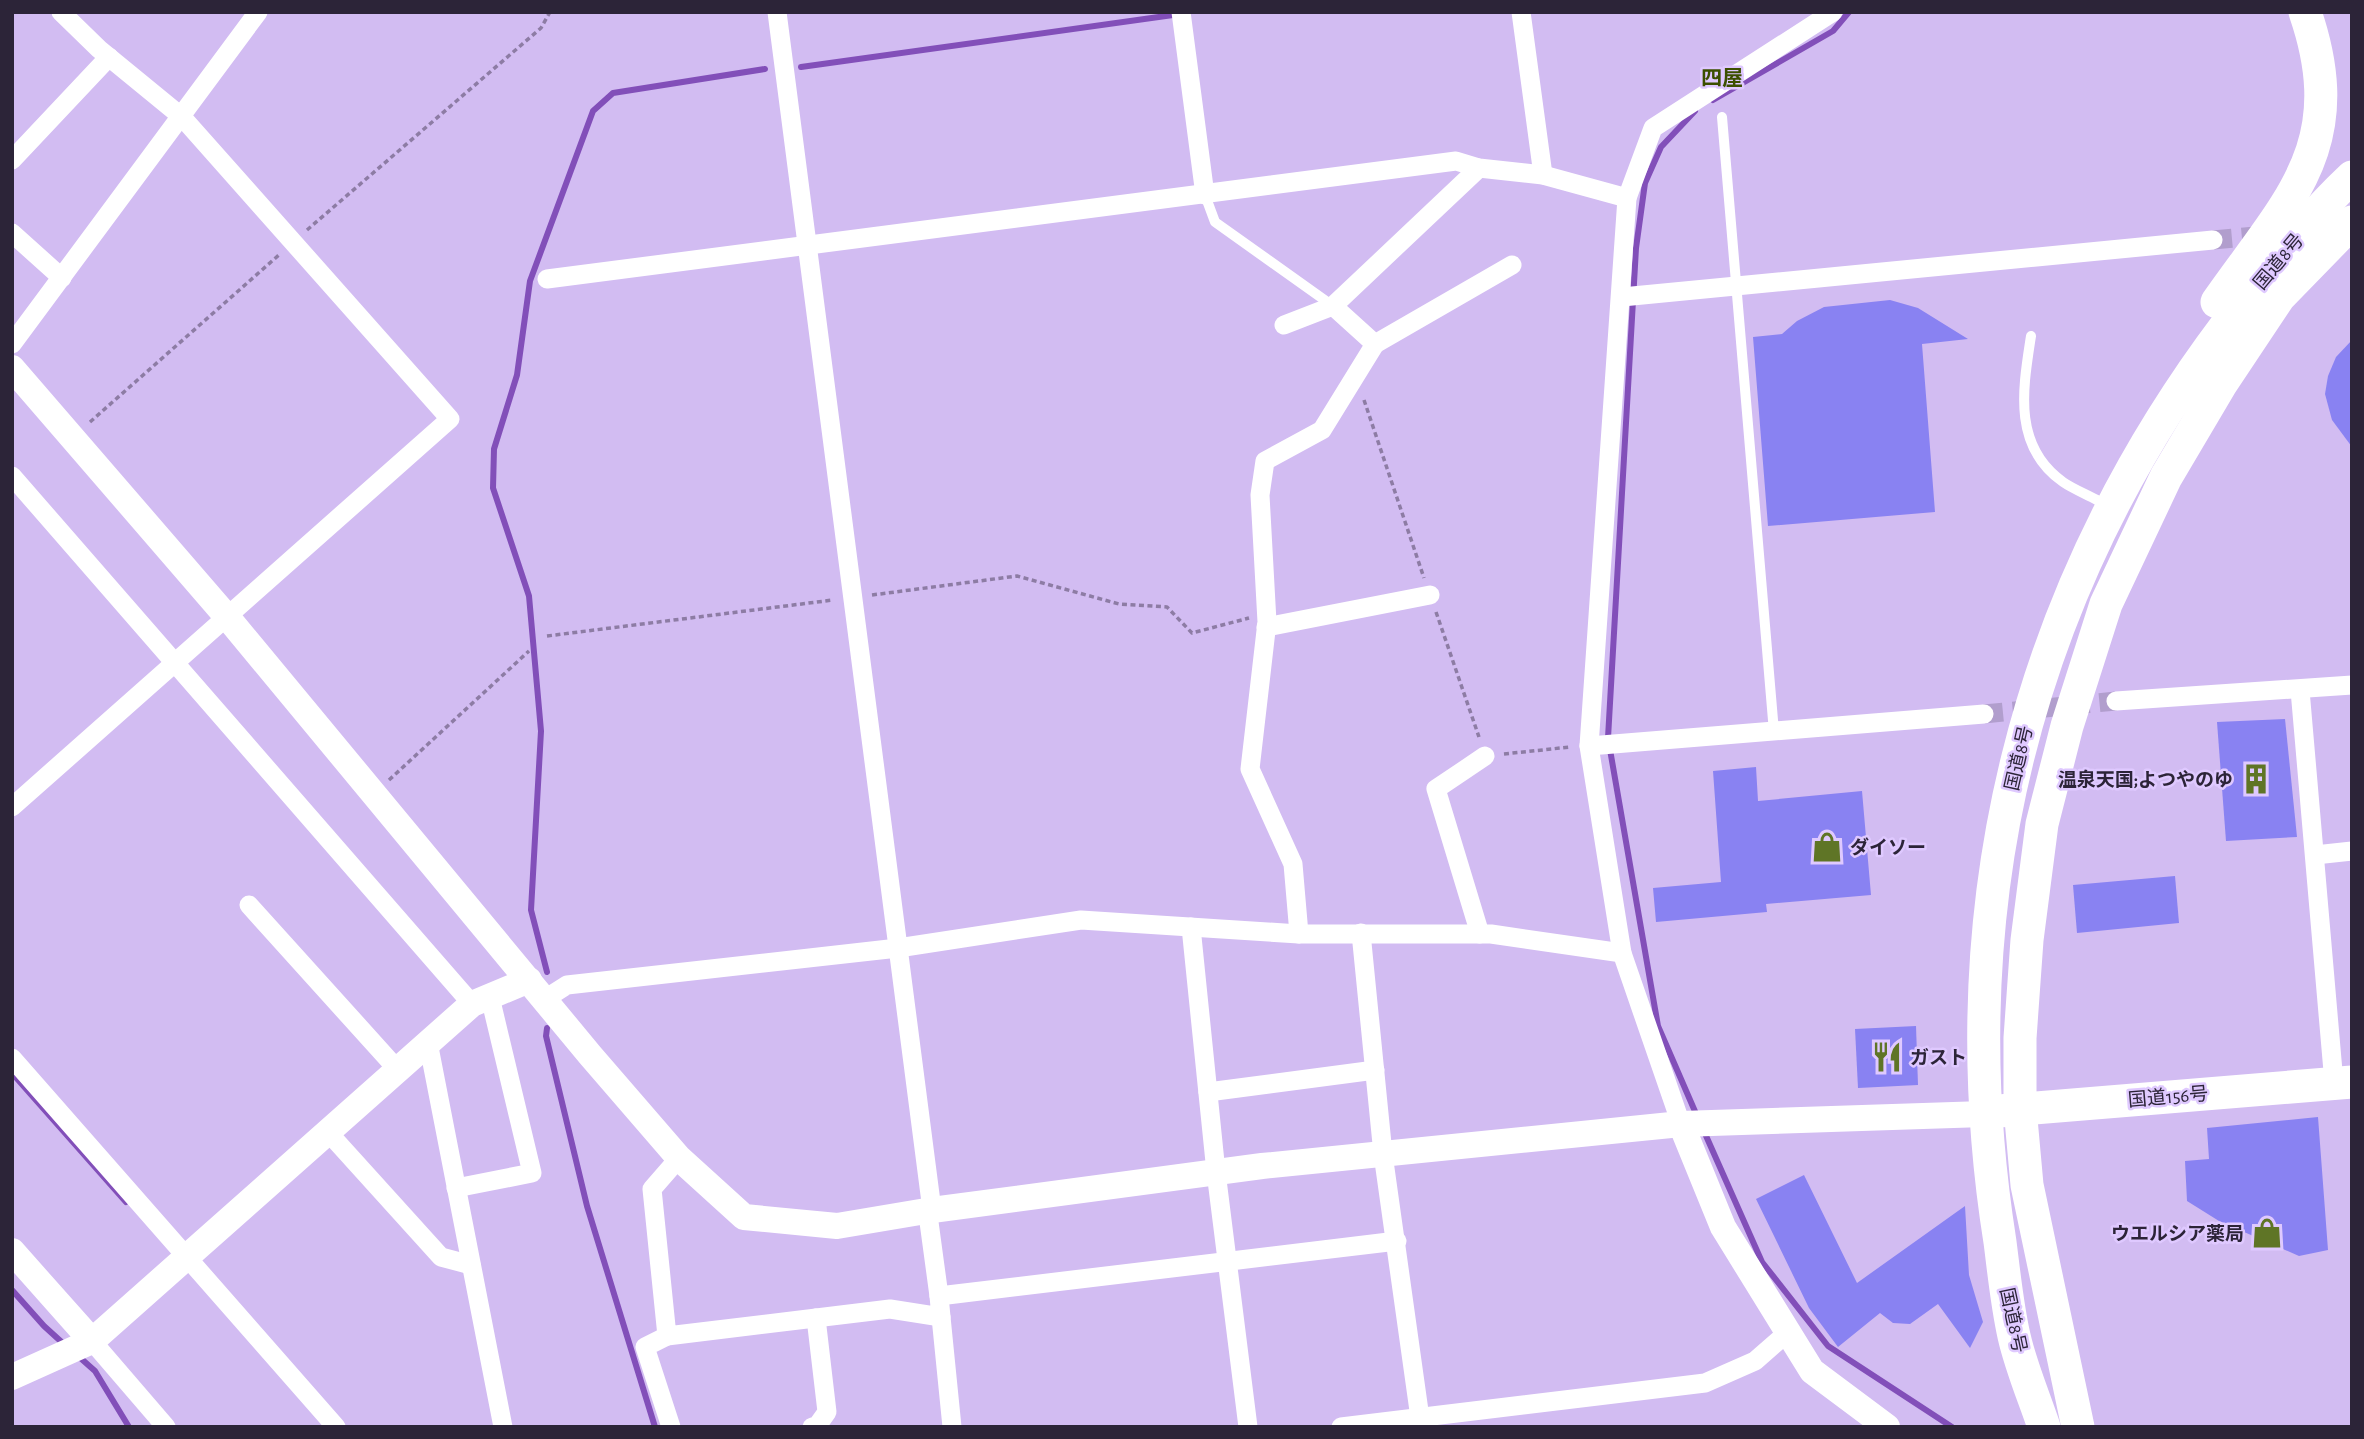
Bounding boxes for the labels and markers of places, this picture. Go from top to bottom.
building icon: 温泉天国;よつやのゆ [2239,762,2273,796]
place label: 温泉天国;よつやのゆ [2058,769,2233,790]
shop icon: ダイソー [1810,830,1844,864]
place label: ダイソー [1850,837,1926,858]
restaurant icon: ガスト [1870,1040,1904,1074]
place label: ガスト [1910,1047,1967,1068]
shop icon: ウエルシア薬局 [2250,1216,2284,1250]
place label: ウエルシア薬局 [2111,1224,2244,1244]

